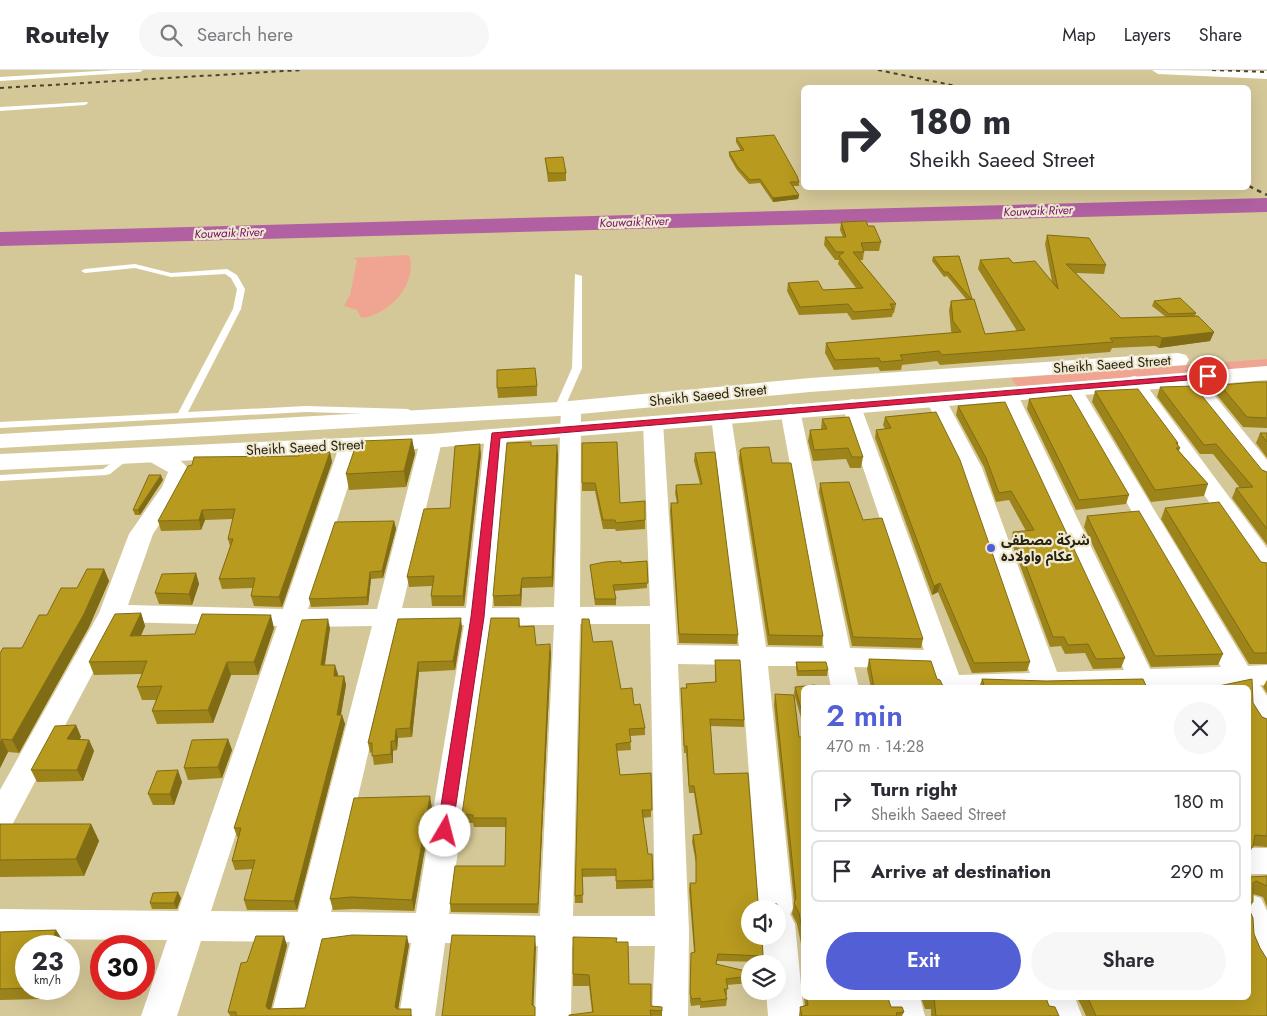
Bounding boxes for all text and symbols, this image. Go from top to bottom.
search box [139,12,489,57]
text: Routely [25,17,109,52]
icon: search [157,21,185,49]
text: Search here [197,21,293,48]
text: Map [1062,22,1096,48]
text: Layers [1124,22,1171,48]
text: Share [1199,22,1242,48]
text: 180 m [909,97,1011,147]
icon: right [826,105,891,170]
text: Sheikh Saeed Street [909,143,1094,175]
water label: Kouwaik River [1003,201,1074,221]
water label: Kouwaik River [599,212,670,232]
water label: Kouwaik River [194,223,265,243]
street label: Sheikh Saeed Street [1052,350,1172,378]
pin [1187,355,1229,397]
icon: arrive [1194,362,1222,390]
street label: Sheikh Saeed Street [648,379,768,411]
street label: Sheikh Saeed Street [246,434,365,460]
place label: شركة مصطفى عكام واولاده [1001,530,1090,567]
marker: شركة مصطفى عكام واولاده [985,542,997,554]
text: 2 min [826,694,903,737]
button: close [1174,702,1226,754]
text: 470 m · 14:28 [826,735,924,758]
text: Turn right [871,776,957,803]
icon: right [828,787,856,815]
text: 180 m [1173,788,1224,815]
text: Sheikh Saeed Street [871,803,1006,826]
position arrow [418,804,470,856]
icon: arrive [828,857,856,885]
text: Arrive at destination [871,858,1051,885]
text: 290 m [1170,858,1224,885]
map controls [741,900,786,1000]
button: sound [741,900,786,945]
button: Exit [826,932,1021,990]
button: Share [1031,932,1226,990]
speed limit sign: 30 [90,935,155,1000]
text: 23 [32,943,63,979]
button: layers [741,955,786,1000]
text: km/h [34,971,61,989]

